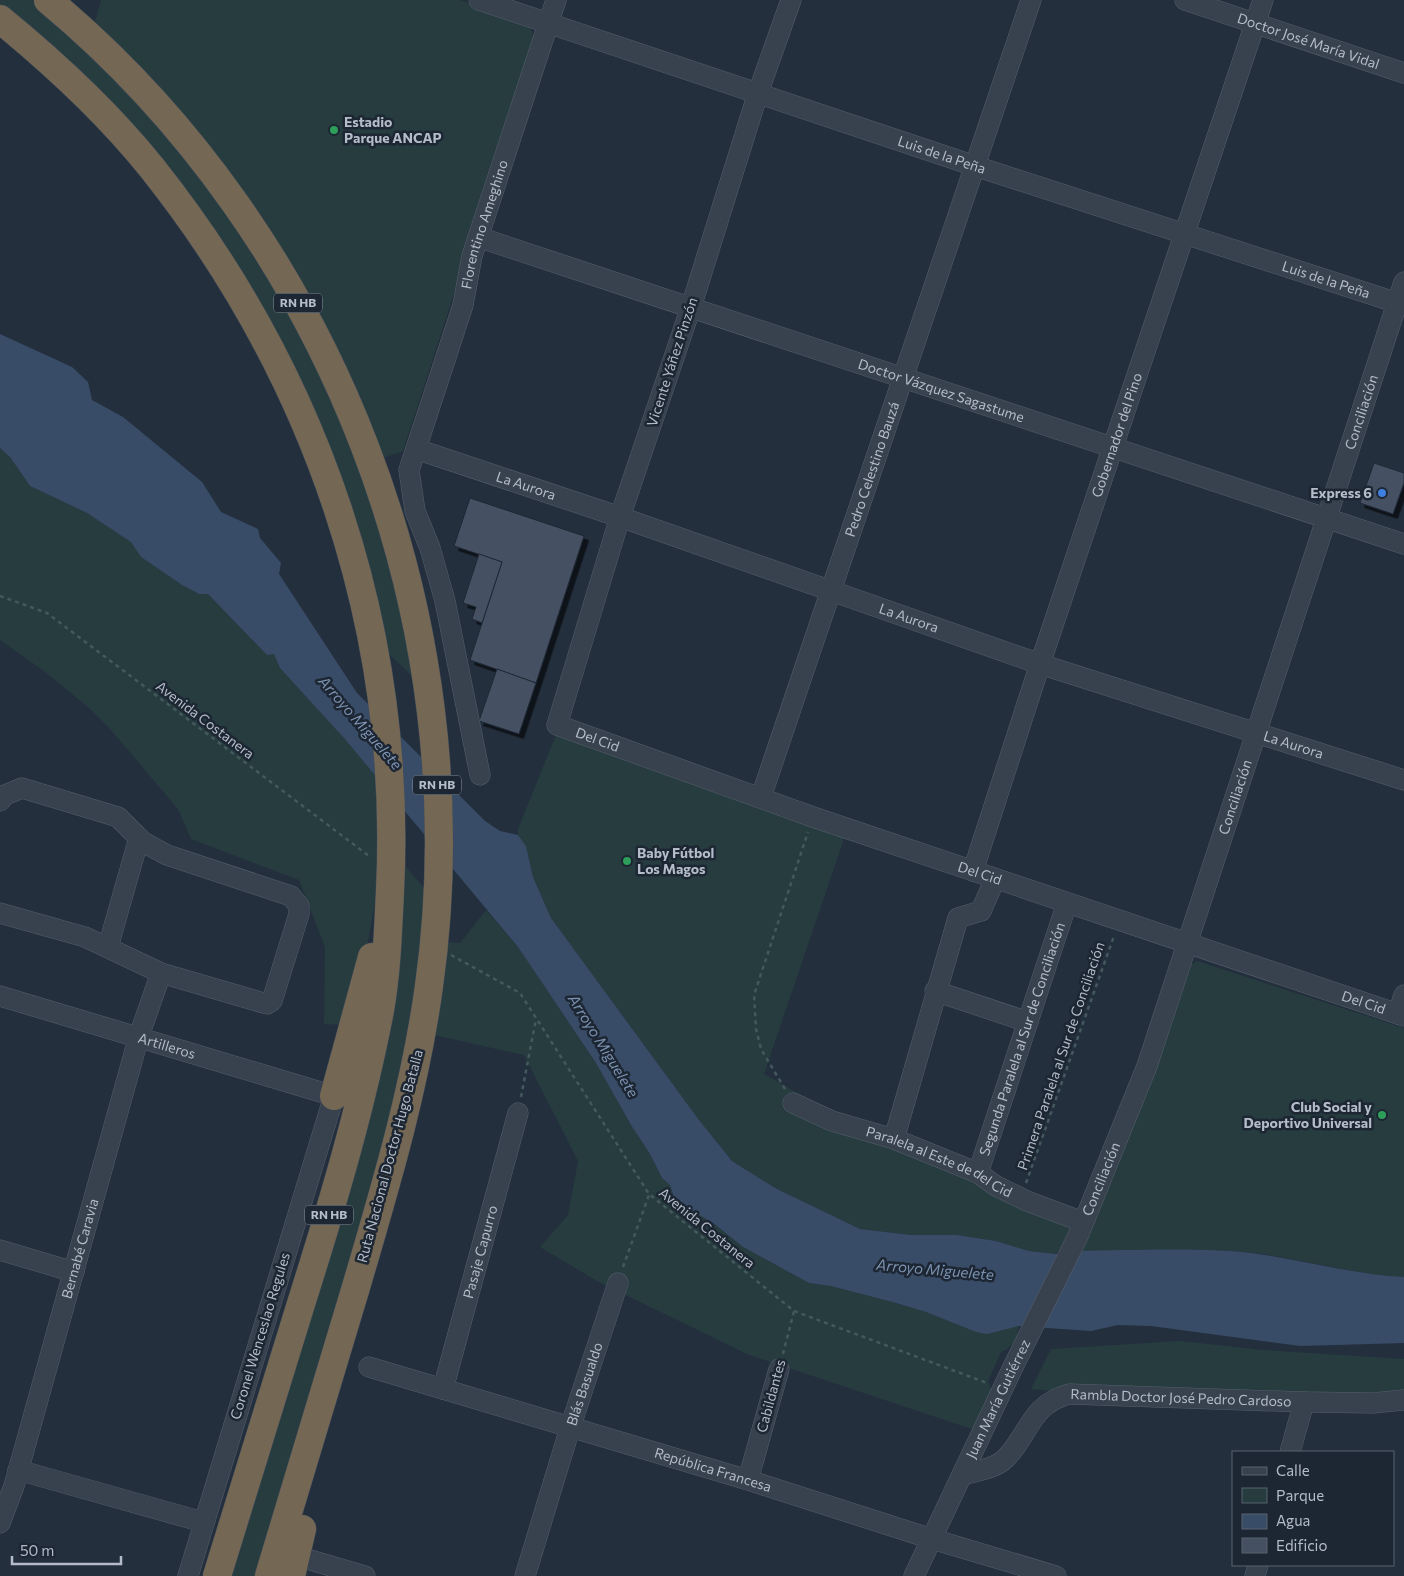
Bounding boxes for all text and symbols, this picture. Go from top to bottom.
street label: Doctor José María Vidal [1235,9,1382,72]
place label: Estadio Parque ANCAP [344,113,442,146]
marker: Estadio Parque ANCAP [328,124,340,136]
street label: Luis de la Peña [896,132,988,177]
street label: Florentino Ameghino [457,158,511,290]
street label: Luis de la Peña [1280,257,1372,301]
road number: RN HB [274,294,322,312]
street label: Vicente Yáñez Pinzón [643,295,700,429]
street label: Doctor Vázquez Sagastume [856,355,1027,426]
street label: Gobernador del Pino [1088,370,1145,500]
street label: Conciliación [1341,372,1381,452]
street label: Pedro Celestino Bauzá [841,399,902,539]
street label: La Aurora [494,467,558,503]
place label: Express 6 [1310,484,1372,501]
marker: Express 6 [1376,487,1388,499]
street label: La Aurora [877,599,941,636]
water label: Arroyo Miguelete [315,671,406,773]
street label: Avenida Costanera [153,677,258,762]
street label: Del Cid [574,723,622,755]
street label: La Aurora [1262,727,1326,762]
street label: Conciliación [1214,757,1255,837]
road number: RN HB [413,776,461,794]
place label: Baby Fútbol Los Magos [637,844,714,877]
marker: Baby Fútbol Los Magos [621,855,633,867]
street label: Del Cid [956,857,1004,888]
street label: Segunda Paralela al Sur de Conciliación [975,920,1068,1158]
street label: Primera Paralela al Sur de Conciliación [1013,939,1108,1172]
street label: Del Cid [1340,987,1388,1017]
water label: Arroyo Miguelete [564,990,643,1100]
street label: Artilleros [136,1029,198,1062]
street label: Ruta Nacional Doctor Hugo Batalla [353,1048,426,1264]
place label: Club Social y Deportivo Universal [1244,1098,1372,1131]
marker: Club Social y Deportivo Universal [1376,1109,1388,1121]
street label: Paralela al Este de del Cid [864,1122,1015,1201]
street label: Conciliación [1078,1139,1123,1218]
street label: Avenida Costanera [656,1184,759,1272]
street label: Bernabé Caravia [57,1196,102,1301]
street label: Pasaje Capurro [459,1203,501,1300]
road number: RN HB [305,1206,353,1224]
street label: Coronel Wenceslao Regules [226,1250,293,1421]
water label: Arroyo Miguelete [874,1255,995,1283]
street label: Juan María Gutiérrez [962,1336,1033,1461]
street label: Blás Basualdo [562,1340,606,1428]
street label: Cabildantes [753,1357,788,1434]
street label: Rambla Doctor José Pedro Cardoso [1070,1385,1292,1410]
street label: República Francesa [653,1444,774,1495]
legend [1232,1451,1394,1566]
text: Calle [1276,1461,1310,1479]
text: Parque [1276,1486,1324,1504]
text: Agua [1276,1511,1310,1529]
scale bar [12,1534,121,1566]
text: Edificio [1276,1536,1327,1554]
text: 50 m [20,1541,54,1559]

